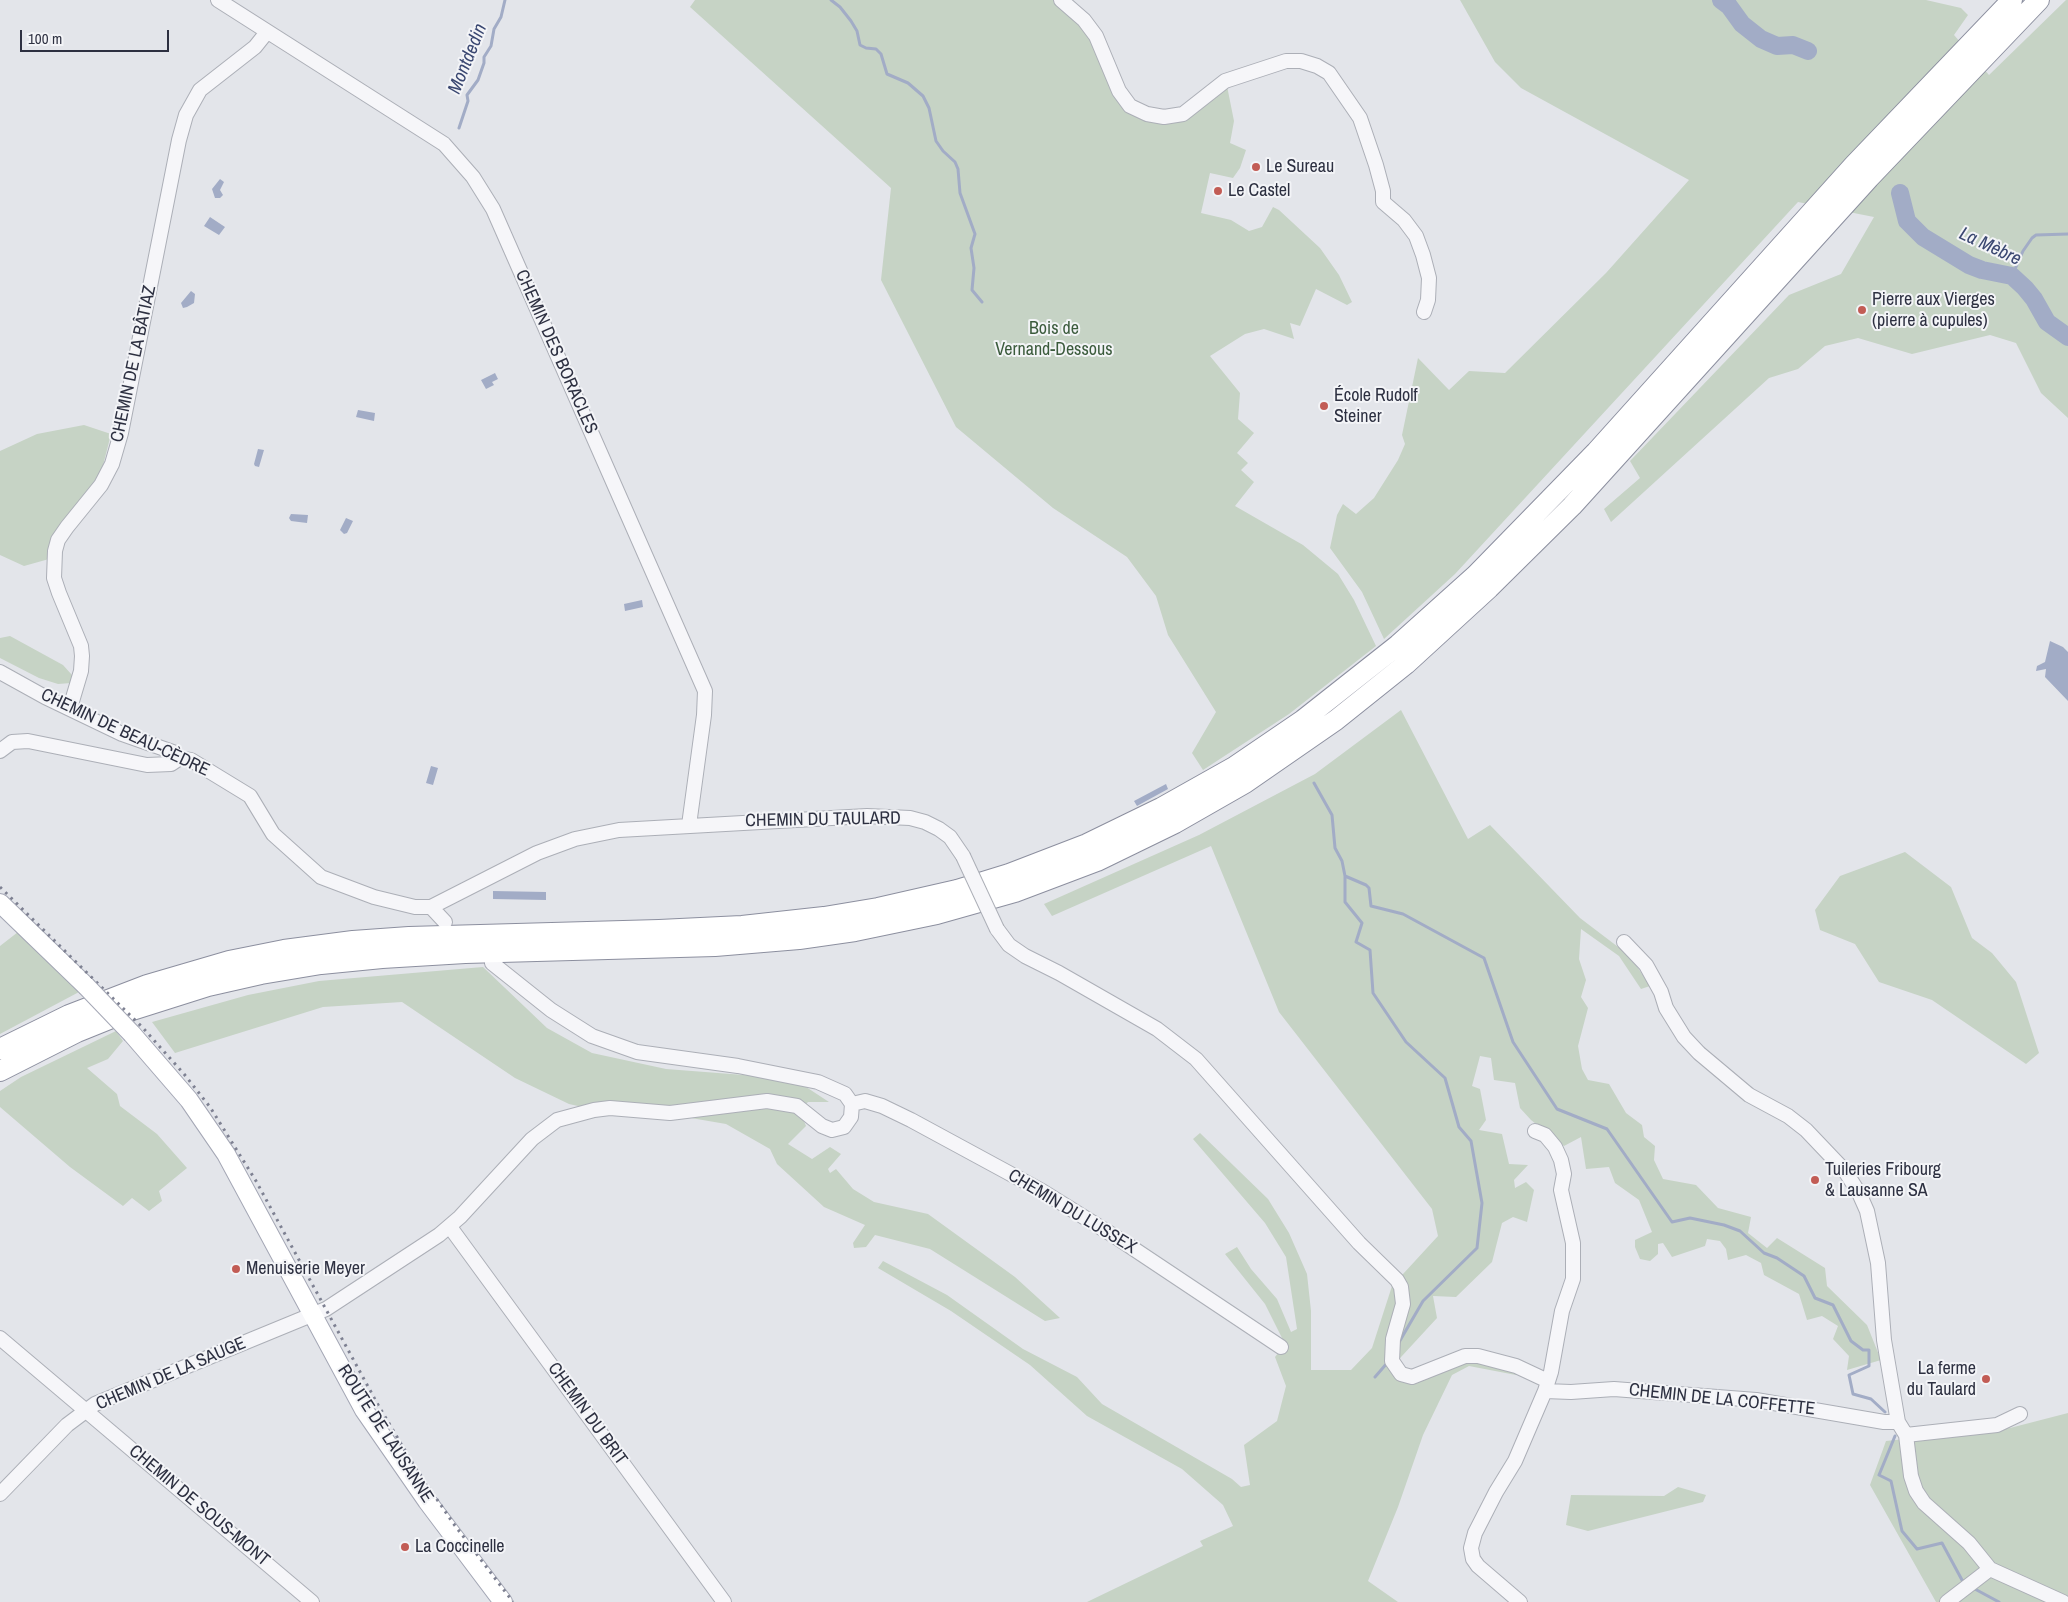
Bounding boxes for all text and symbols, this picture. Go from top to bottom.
scale bar [22,20,171,52]
water label: Montdedin [444,21,492,97]
text: 100 m [28,28,62,49]
place label: Le Sureau [1266,156,1334,178]
marker: Le Sureau [1250,161,1262,173]
place label: Le Castel [1228,180,1290,202]
marker: Le Castel [1212,185,1224,197]
water label: La Mèbre [1955,223,2025,271]
street label: CHEMIN DES BORACLES [510,267,602,437]
street label: CHEMIN DE LA BÂTIAZ [107,284,161,444]
place label: Pierre aux Vierges (pierre à cupules) [1872,289,1995,332]
marker: Pierre aux Vierges (pierre à cupules) [1856,304,1868,316]
park label: Bois de Vernand-Dessous [995,318,1113,360]
place label: École Rudolf Steiner [1334,385,1418,428]
marker: École Rudolf Steiner [1318,400,1330,412]
street label: CHEMIN DE BEAU-CÈDRE [37,684,213,782]
street label: CHEMIN DU TAULARD [745,808,901,832]
place label: Tuileries Fribourg & Lausanne SA [1825,1159,1941,1202]
street label: CHEMIN DU LUSSEX [1004,1165,1140,1259]
marker: Tuileries Fribourg & Lausanne SA [1809,1174,1821,1186]
place label: Menuiserie Meyer [246,1258,365,1280]
marker: Menuiserie Meyer [230,1263,242,1275]
street label: CHEMIN DE LA SAUGE [93,1333,249,1415]
place label: La ferme du Taulard [1907,1358,1976,1400]
street label: CHEMIN DU BRIT [543,1359,631,1469]
street label: ROUTE DE LAUSANNE [332,1361,438,1507]
marker: La ferme du Taulard [1980,1373,1992,1385]
street label: CHEMIN DE LA COFFETTE [1628,1379,1816,1421]
street label: CHEMIN DE SOUS-MONT [124,1441,274,1571]
place label: La Coccinelle [415,1536,504,1558]
marker: La Coccinelle [399,1541,411,1553]

